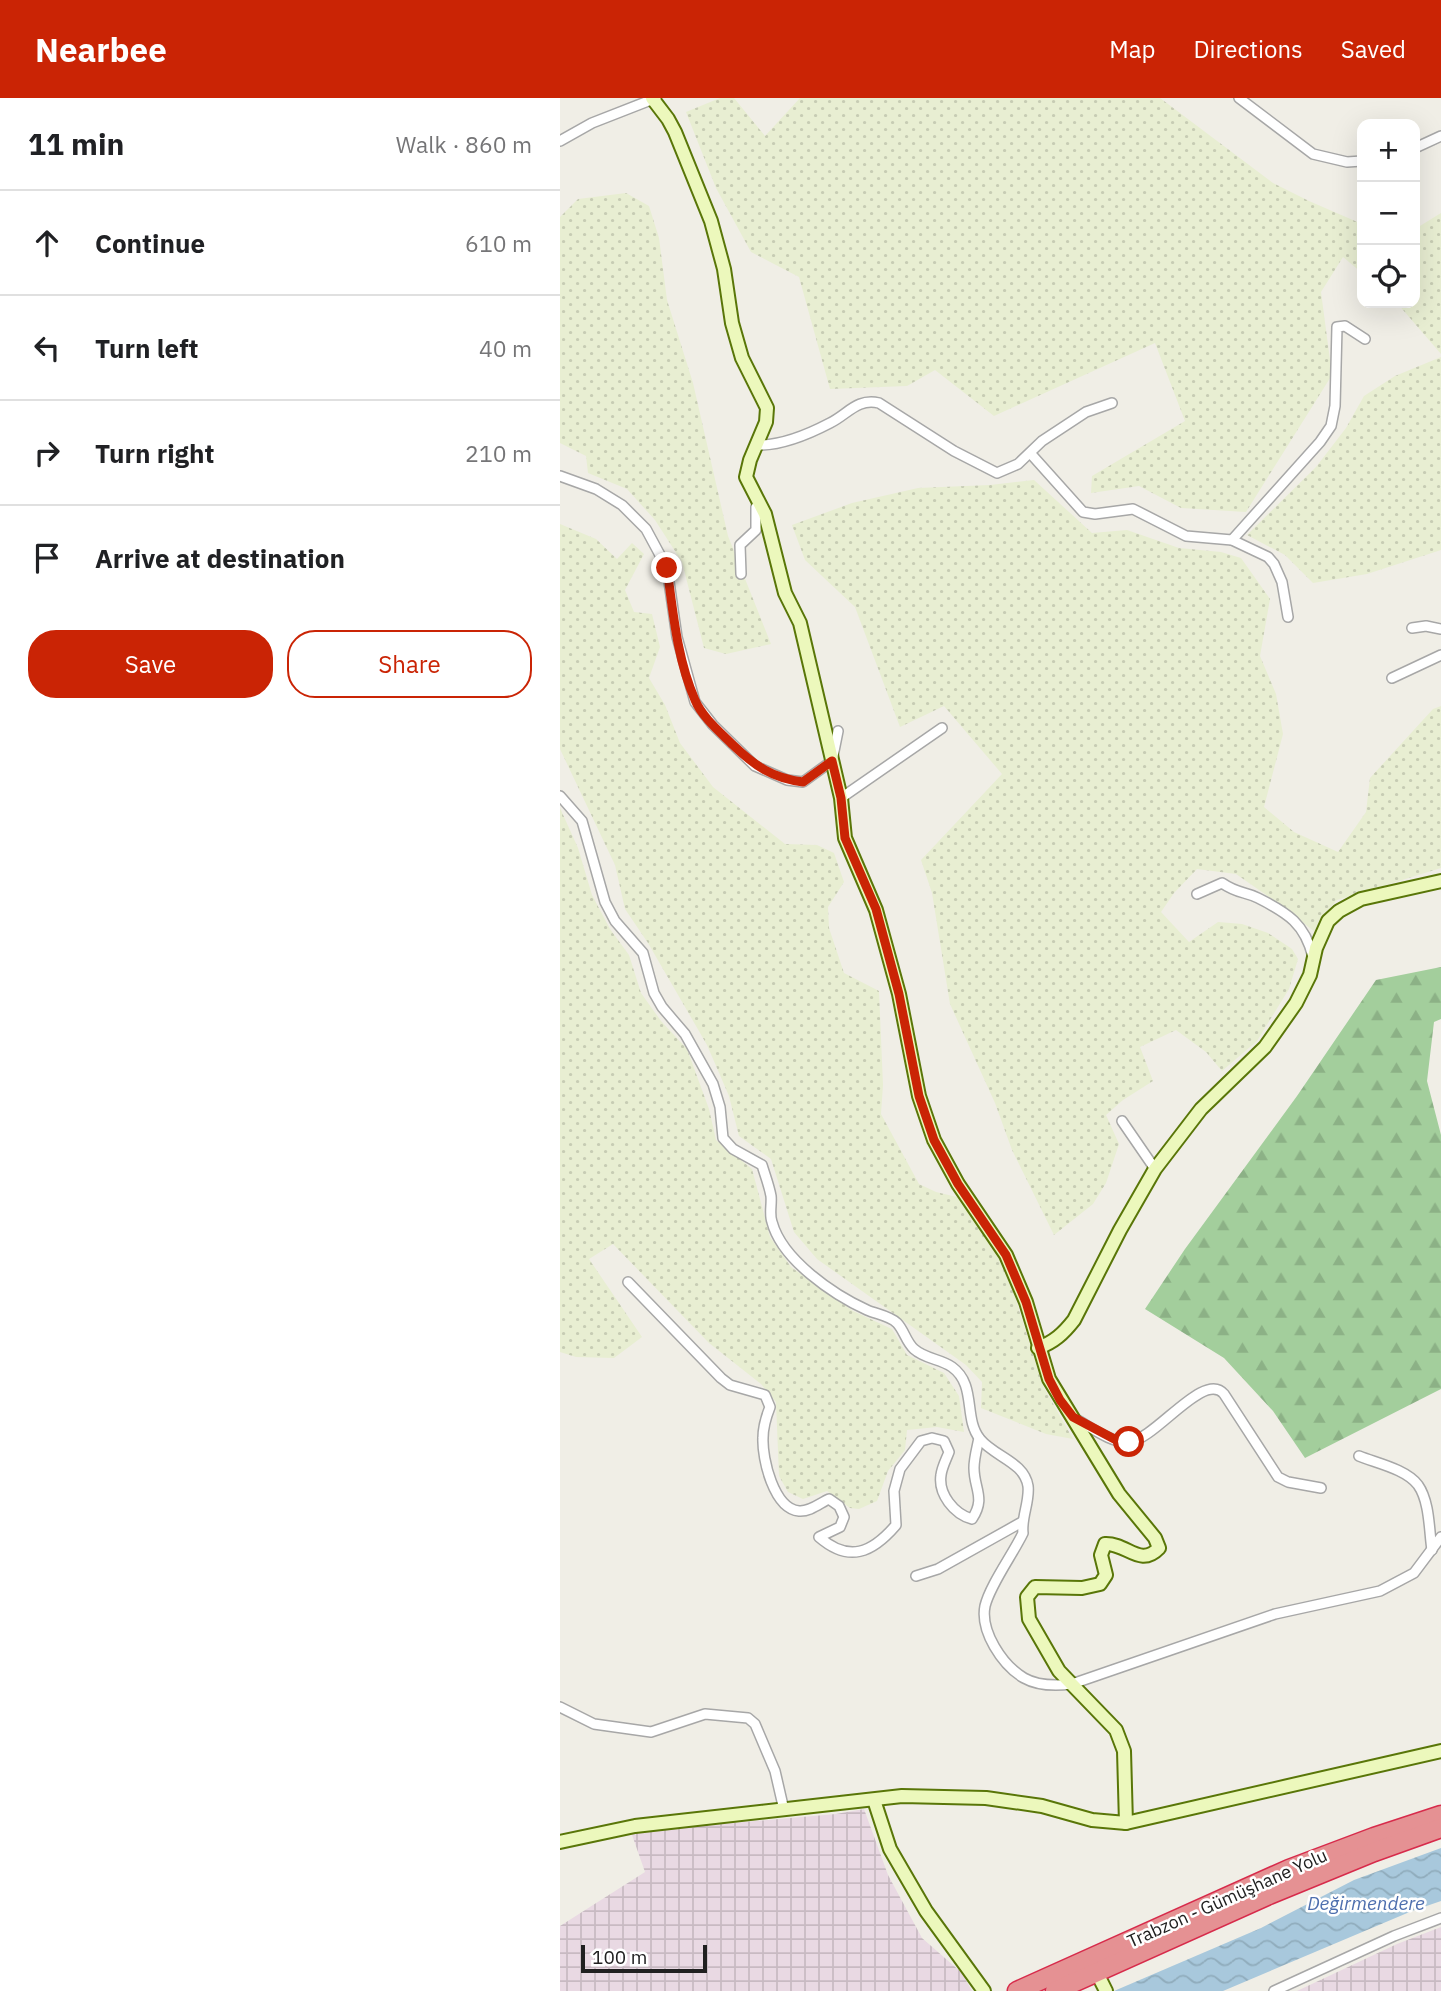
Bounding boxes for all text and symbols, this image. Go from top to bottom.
text: Nearbee [35,28,167,71]
text: Map [1109,33,1155,65]
text: Directions [1193,33,1303,65]
text: Saved [1341,33,1406,65]
map controls [1357,119,1420,308]
button: + [1357,119,1420,182]
text: 11 min [28,124,124,163]
text: Walk · 860 m [396,129,532,159]
button: − [1357,182,1420,245]
icon: ahead [28,224,66,262]
text: Continue [95,226,205,260]
text: 610 m [465,228,532,258]
button: locate [1357,245,1420,308]
icon: left [28,329,66,367]
text: Turn left [95,331,198,365]
text: 40 m [479,333,532,363]
icon: right [28,434,66,472]
text: Turn right [95,436,214,470]
text: 210 m [465,438,532,468]
icon: arrive [28,539,66,577]
text: Arrive at destination [95,541,345,575]
route end [651,552,682,583]
button: Save [28,630,273,698]
button: Share [287,630,532,698]
route start [1113,1426,1144,1457]
street label: Trabzon - Gümüşhane Yolu [1123,1843,1331,1953]
water label: Değirmendere [1307,1891,1425,1915]
scale bar [581,1942,707,1974]
text: 100 m [592,1945,647,1969]

